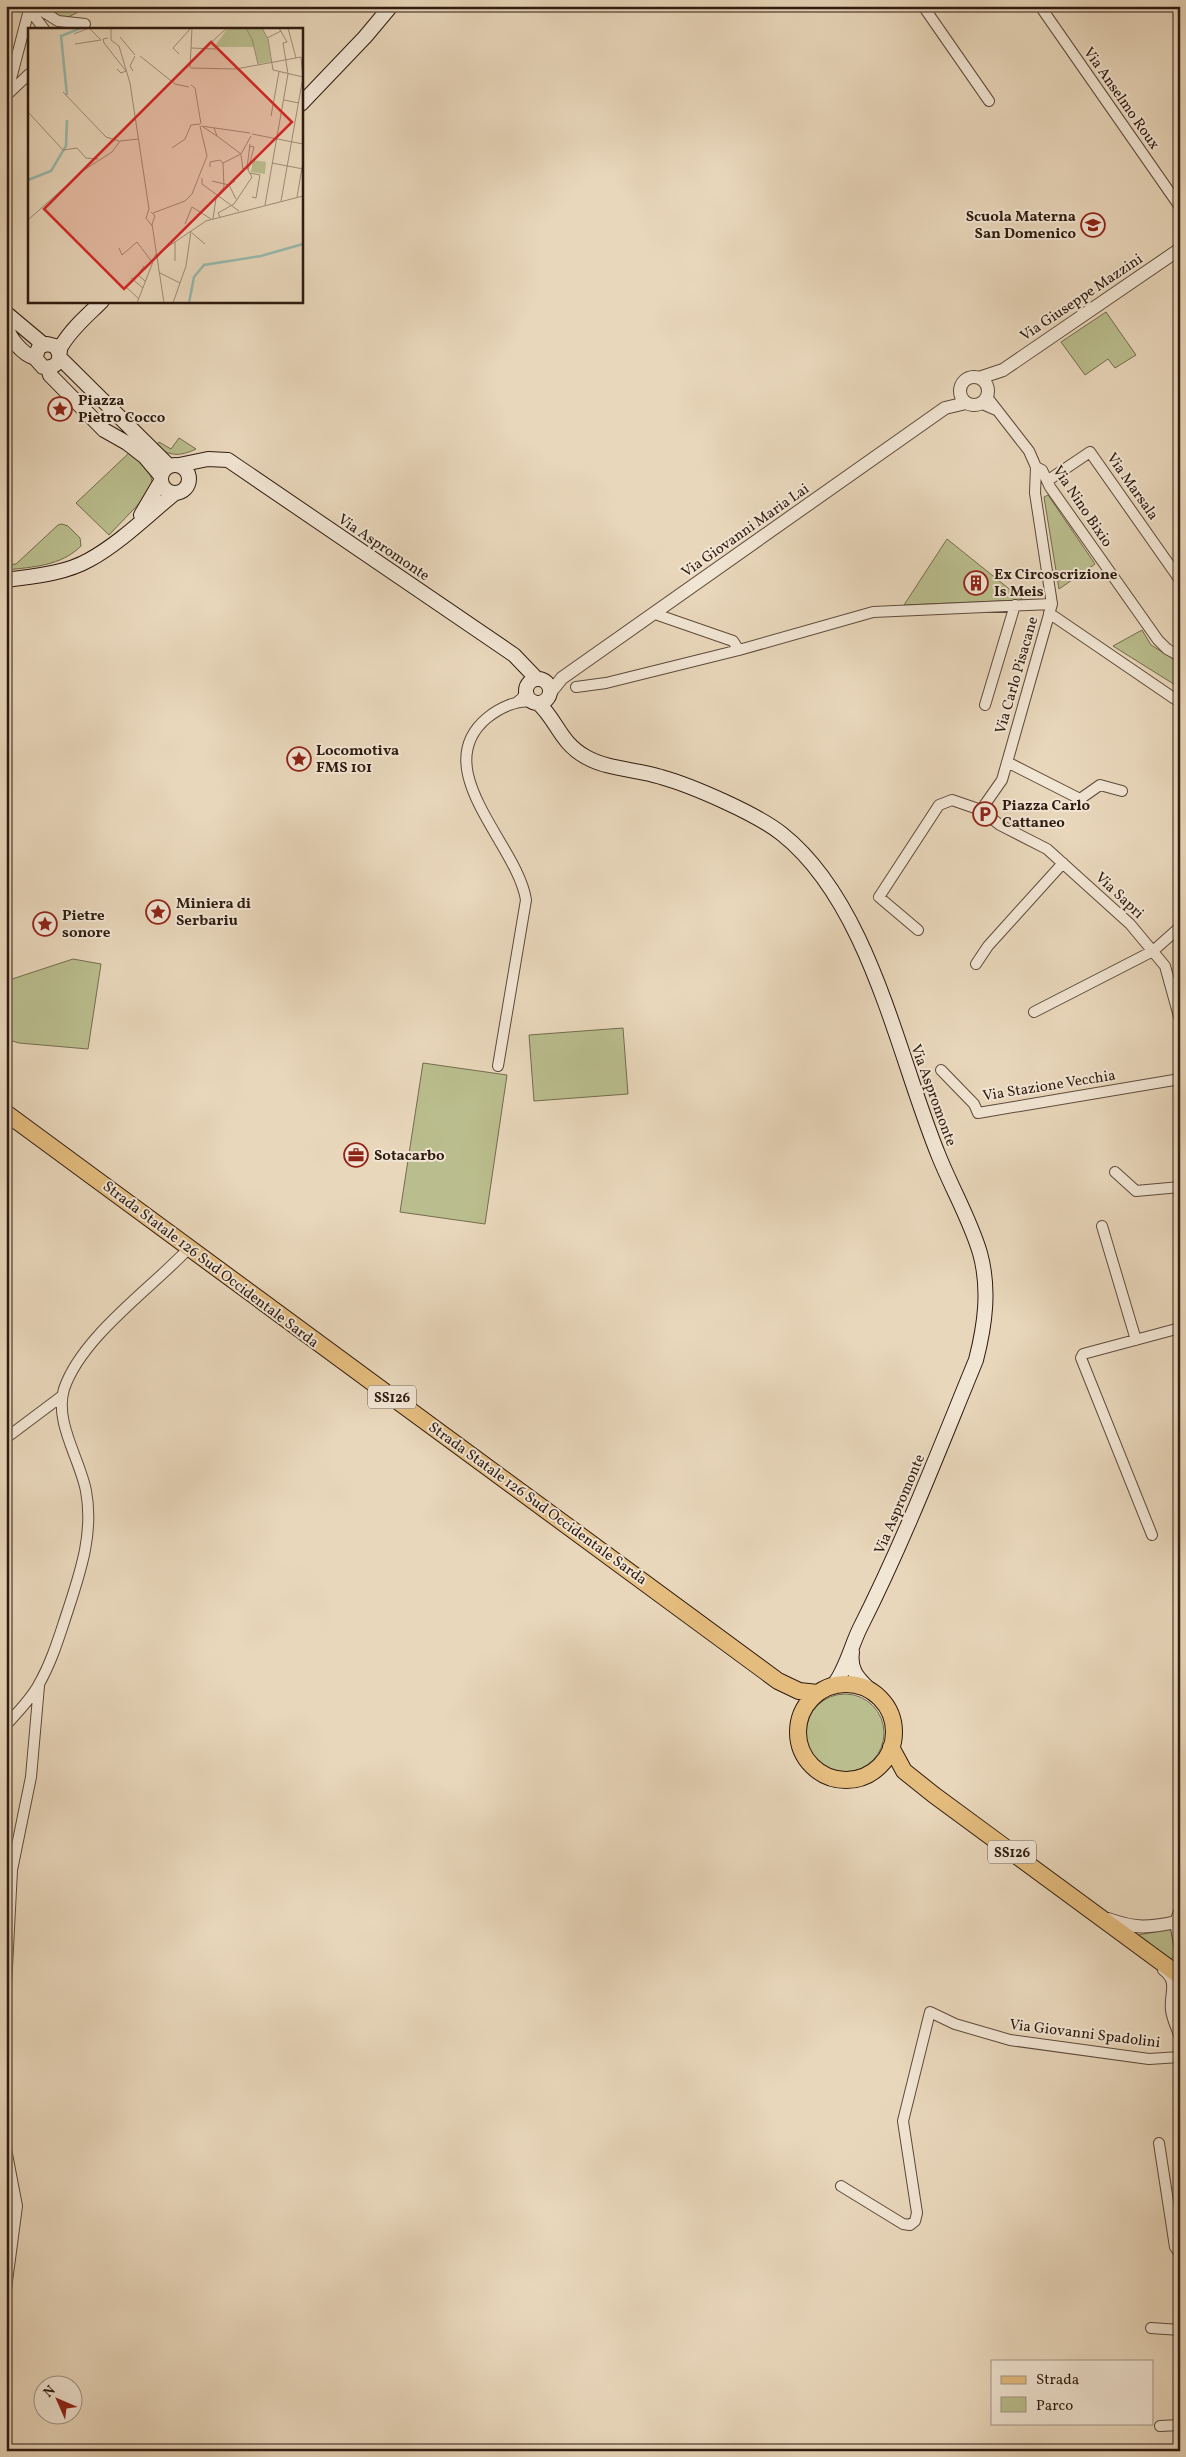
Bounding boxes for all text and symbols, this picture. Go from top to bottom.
inset map [28,28,302,302]
street label: Via Anselmo Roux [1078,43,1164,154]
place label: Scuola Materna San Domenico [966,207,1076,245]
school or university icon: Scuola Materna San Domenico [1080,212,1106,238]
street label: Via Giuseppe Mazzini [1016,249,1147,347]
place label: Piazza Pietro Cocco [78,391,166,429]
place icon: Piazza Pietro Cocco [47,396,73,422]
street label: Via Marsala [1101,449,1163,525]
street label: Via Nino Bixio [1047,462,1117,552]
street label: Via Giovanni Maria Lai [678,479,814,583]
street label: Via Aspromonte [333,510,433,587]
place label: Ex Circoscrizione Is Meis [994,565,1118,603]
building icon: Ex Circoscrizione Is Meis [963,570,989,596]
street label: Via Carlo Pisacane [991,614,1044,736]
place label: Locomotiva FMS 101 [316,741,399,779]
place icon: Locomotiva FMS 101 [286,746,312,772]
place label: Piazza Carlo Cattaneo [1002,796,1091,834]
parking icon: Piazza Carlo Cattaneo [972,801,998,827]
street label: Via Sapri [1090,868,1148,924]
place label: Miniera di Serbariu [176,894,251,932]
place icon: Miniera di Serbariu [145,899,171,925]
place label: Pietre sonore [62,906,111,944]
place icon: Pietre sonore [32,911,58,937]
street label: Via Aspromonte [904,1042,961,1149]
street label: Via Stazione Vecchia [981,1066,1117,1107]
office icon: Sotacarbo [343,1142,369,1168]
place label: Sotacarbo [374,1146,445,1167]
street label: Strada Statale 126 Sud Occidentale Sarda [98,1177,323,1354]
road number: SS126 [368,1385,416,1408]
street label: Strada Statale 126 Sud Occidentale Sarda [423,1418,651,1591]
street label: Via Aspromonte [870,1451,931,1558]
road number: SS126 [988,1840,1036,1864]
street label: Via Giovanni Spadolini [1008,2015,1161,2054]
legend [991,2360,1154,2424]
text: Strada [1036,2370,1079,2391]
north arrow [32,2374,82,2424]
text: N [40,2382,60,2402]
text: Parco [1036,2396,1073,2417]

